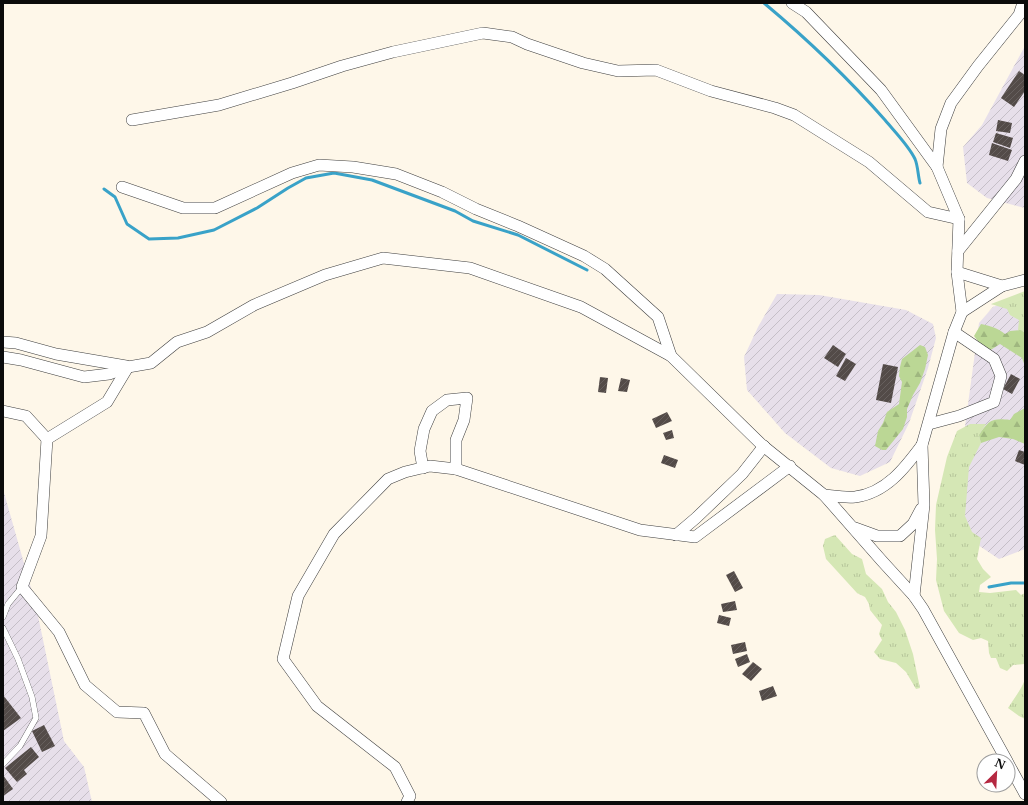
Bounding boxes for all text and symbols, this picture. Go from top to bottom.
north arrow [976,753,1016,793]
text: N [992,755,1008,773]

